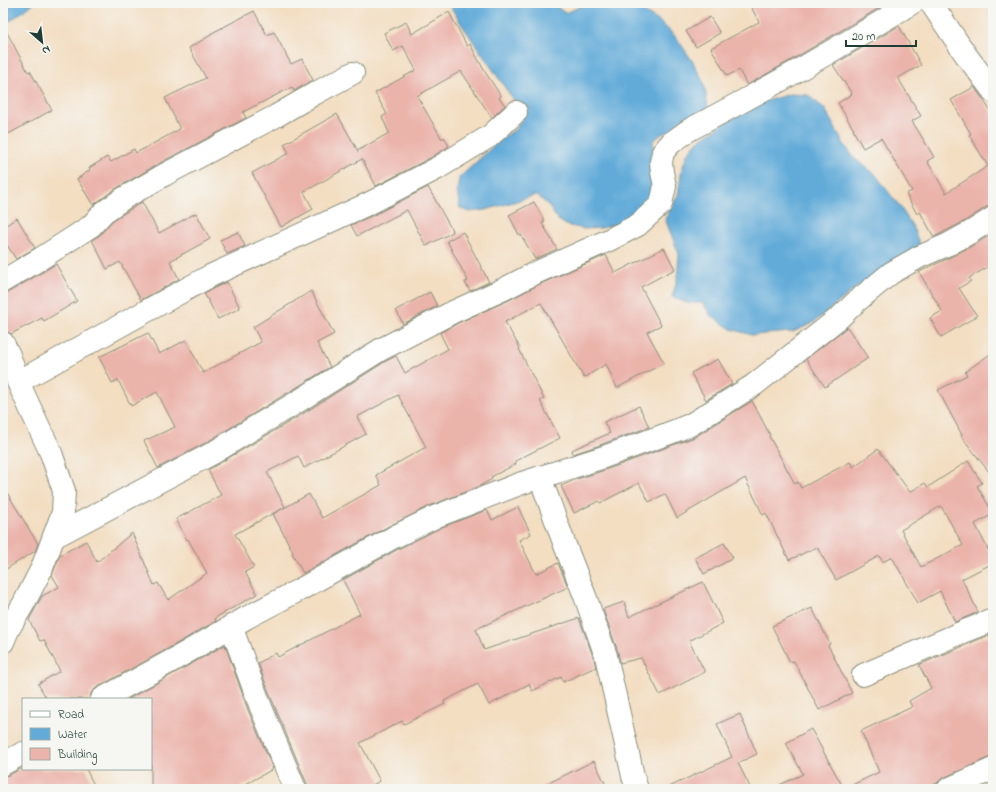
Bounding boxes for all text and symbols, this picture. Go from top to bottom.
north arrow [22,22,62,62]
scale bar [846,22,916,48]
text: 20 m [852,28,875,46]
text: N [39,41,53,59]
legend [22,698,152,770]
text: Road [58,706,84,724]
text: Water [58,726,87,744]
text: Building [57,746,97,765]

